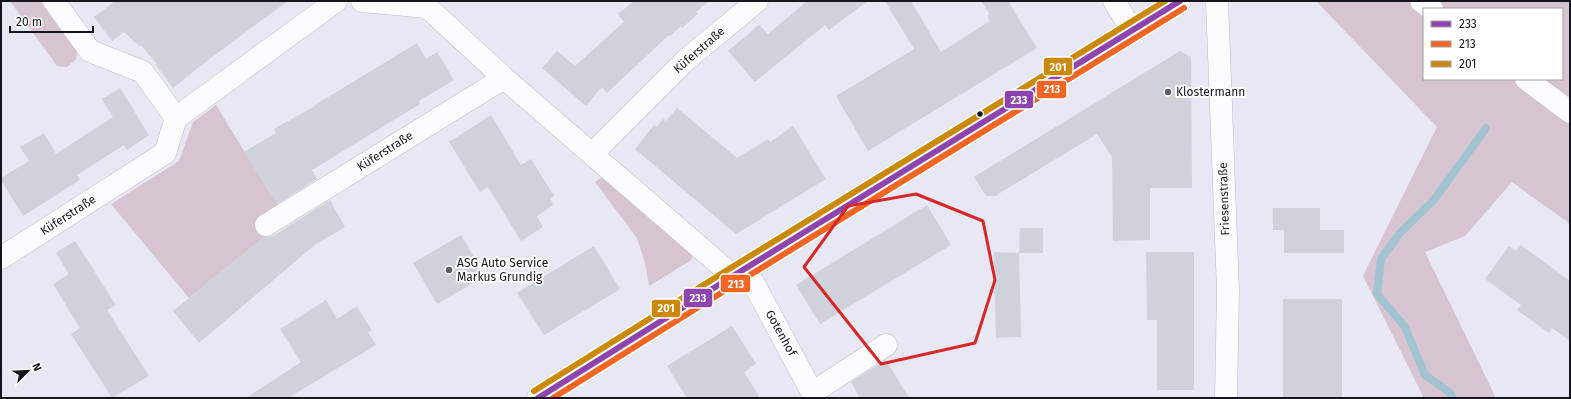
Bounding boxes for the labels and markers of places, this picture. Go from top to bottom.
place label: Klostermann [1176,85,1245,99]
marker: Klostermann [1163,87,1173,97]
unlabelled marker [975,109,985,119]
place label: ASG Auto Service Markus Grundig [457,256,548,284]
marker: ASG Auto Service Markus Grundig [444,265,454,275]

